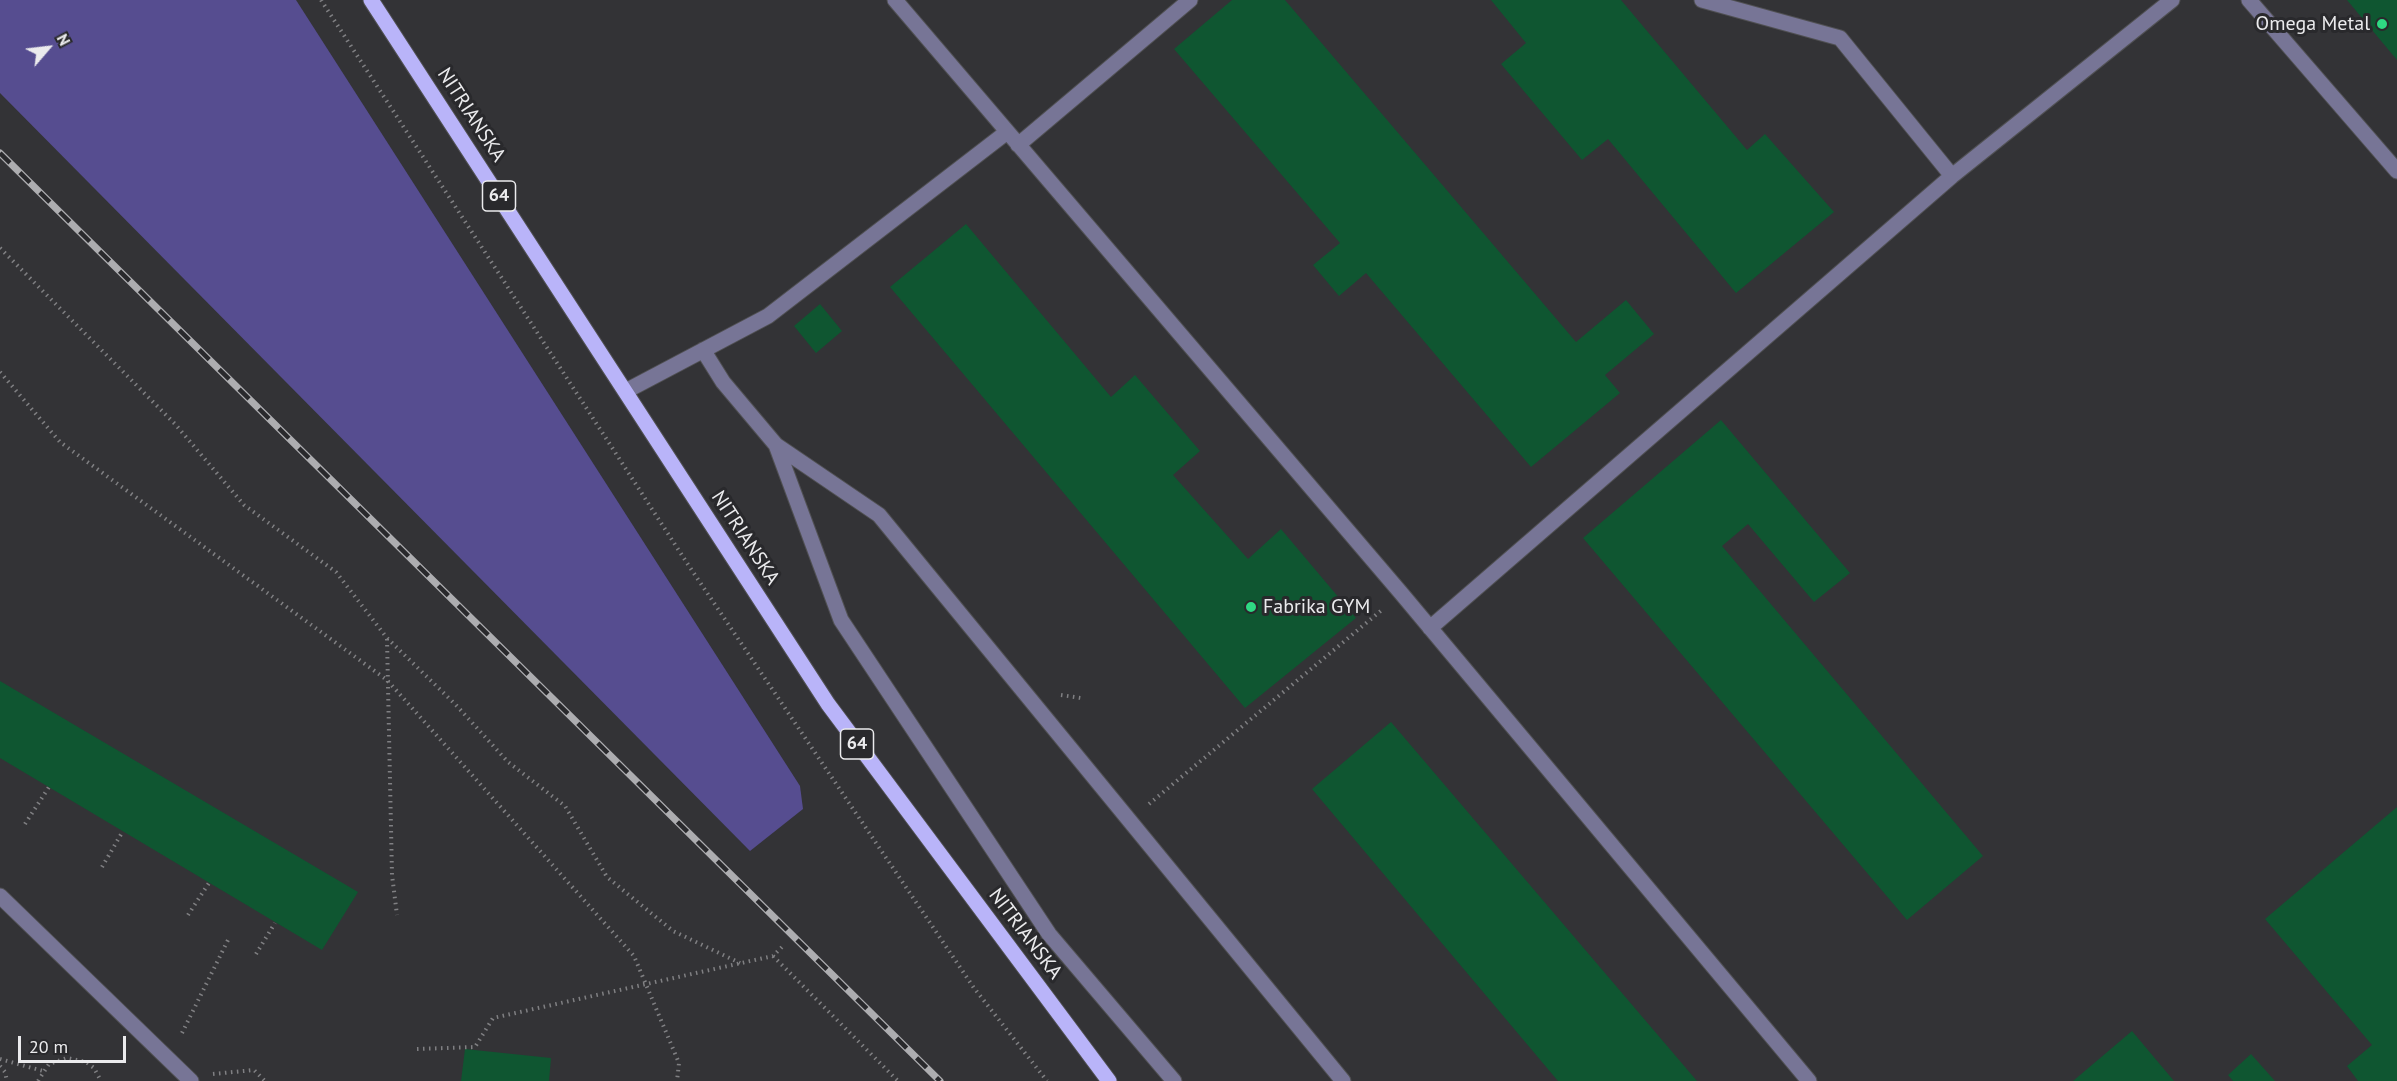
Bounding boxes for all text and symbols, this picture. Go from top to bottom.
place label: Omega Metal [2256,12,2370,36]
marker: Omega Metal [2375,17,2389,31]
north arrow [18,18,78,78]
text: N [53,30,75,49]
street label: NITRIANSKA [432,64,510,166]
road number: 64 [482,181,516,211]
street label: NITRIANSKA [706,487,784,589]
place label: Fabrika GYM [1263,595,1370,619]
marker: Fabrika GYM [1244,600,1258,614]
road number: 64 [840,729,874,759]
street label: NITRIANSKA [983,884,1067,984]
scale bar [21,1024,129,1062]
text: 20 m [29,1035,68,1058]

